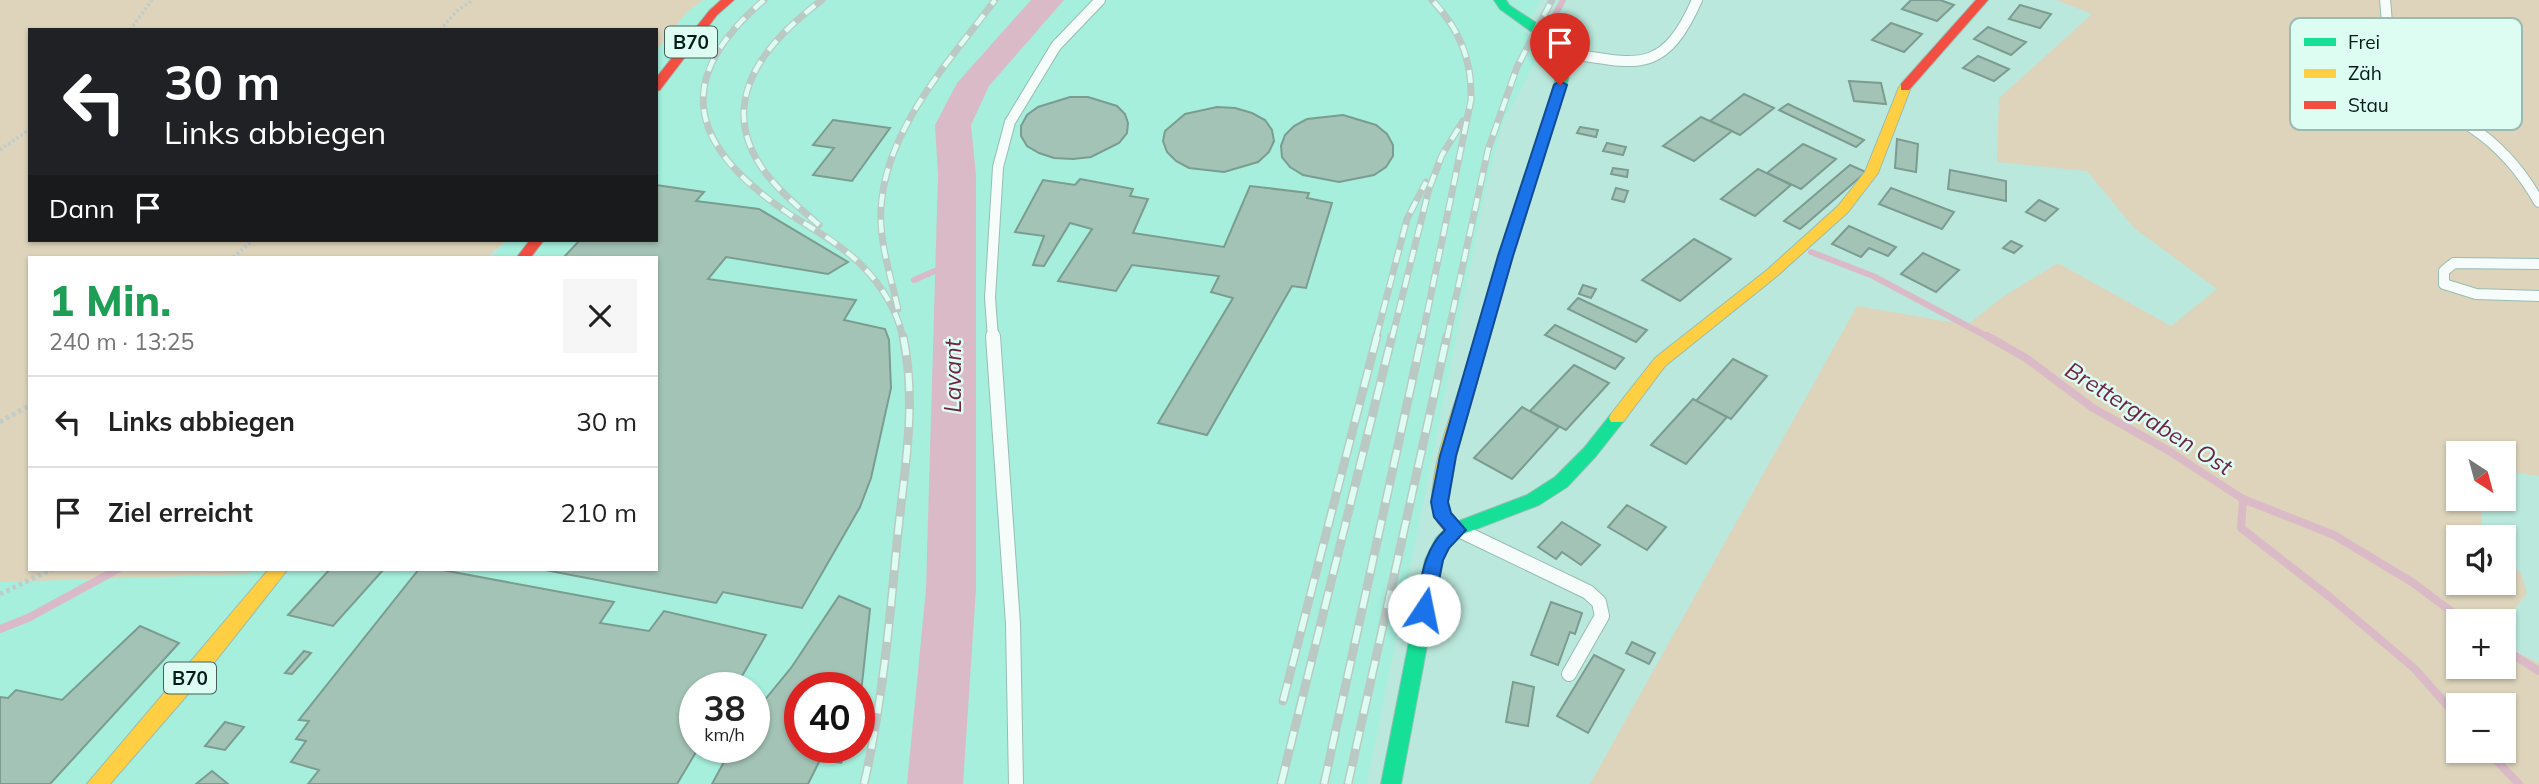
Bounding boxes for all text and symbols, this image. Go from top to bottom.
pin [1530,13,1590,85]
legend [2290,18,2522,130]
icon: arrive [1541,24,1579,62]
road number: B70 [665,26,717,58]
text: Frei [2348,30,2380,54]
text: 30 m [164,51,280,112]
icon: left [49,56,140,147]
text: Zäh [2348,61,2382,85]
text: Stau [2348,93,2389,117]
text: Links abbiegen [164,112,386,152]
icon: arrive [129,189,167,227]
text: Dann [49,192,115,225]
text: 1 Min. [49,274,171,327]
button: close [563,279,637,353]
text: 240 m · 13:25 [49,327,194,356]
water label: Lavant [938,338,967,413]
water label: Brettergraben Ost [2060,355,2239,482]
icon: left [49,403,87,441]
text: Links abbiegen [108,405,295,438]
text: 30 m [576,405,637,438]
north arrow [2446,441,2516,511]
map controls [2446,441,2516,763]
icon: arrive [49,494,87,532]
text: Ziel erreicht [108,496,253,529]
text: 210 m [561,496,637,529]
button: sound [2446,525,2516,595]
position arrow [1387,573,1461,647]
button: + [2446,609,2516,679]
road number: B70 [164,663,216,694]
speed limit sign: 40 [784,672,875,763]
text: 38 [703,686,746,730]
button: − [2446,693,2516,763]
text: km/h [704,723,745,746]

